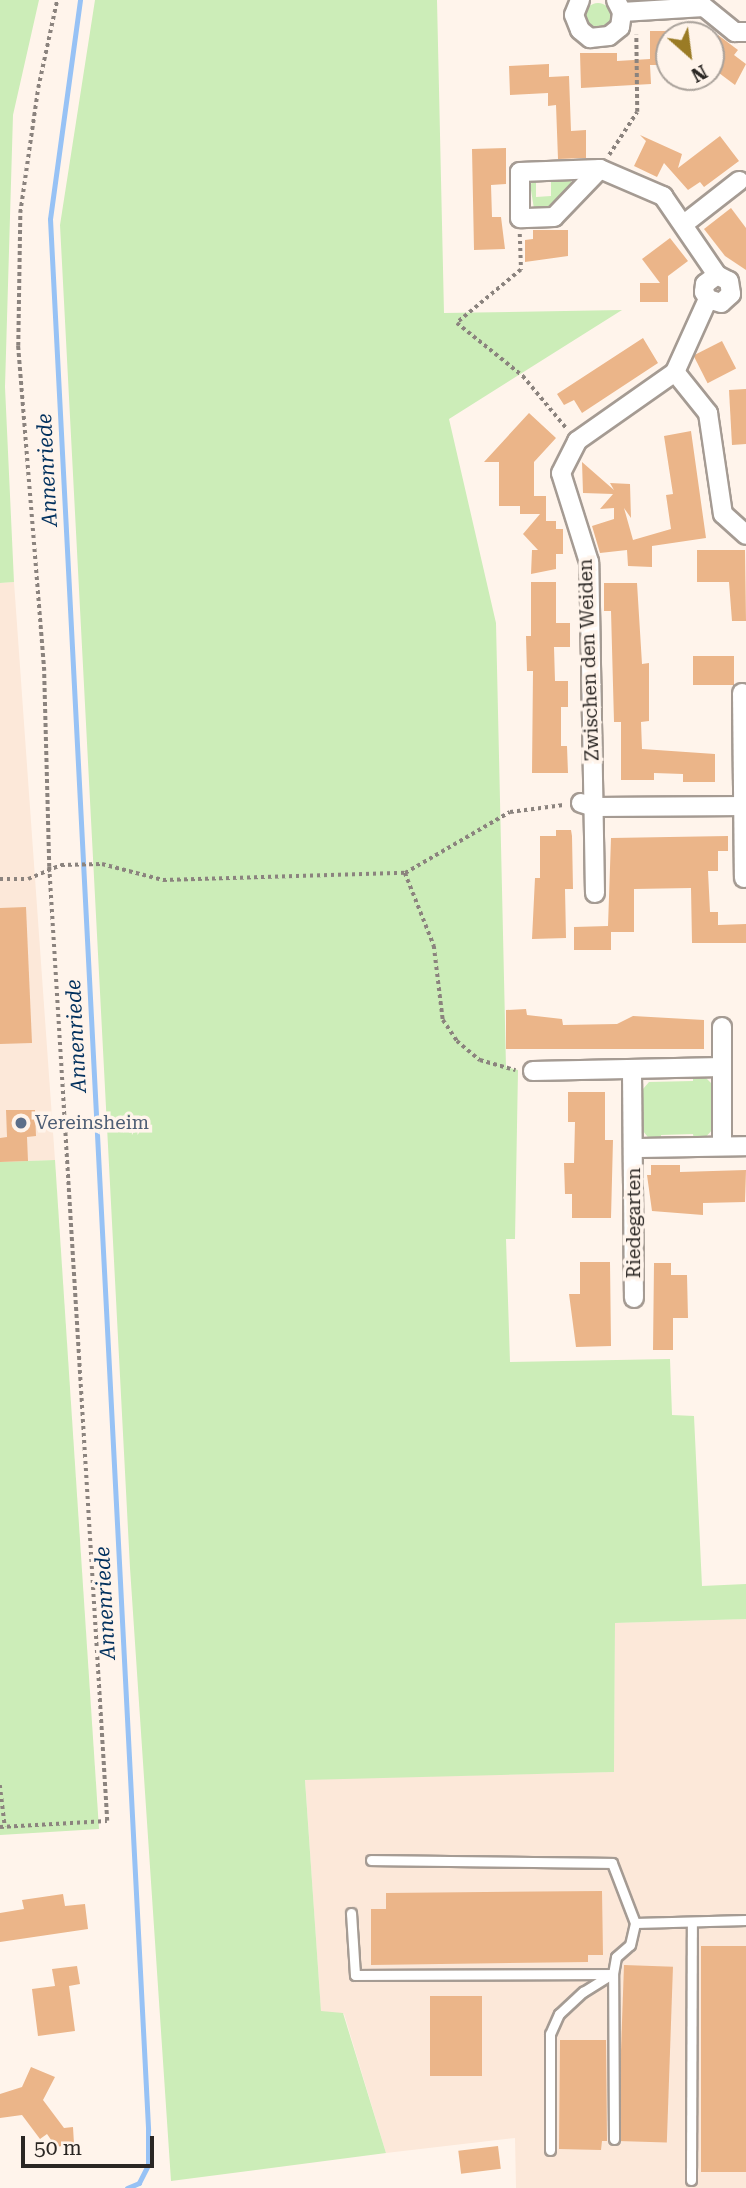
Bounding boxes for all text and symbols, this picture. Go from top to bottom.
north arrow [655,21,725,91]
text: N [687,60,711,87]
water label: Annenriede [31,413,63,527]
street label: Zwischen den Weiden [574,558,604,762]
water label: Annenriede [60,979,92,1093]
place label: Vereinsheim [35,1112,149,1134]
marker: Vereinsheim [13,1115,29,1131]
street label: Riedegarten [623,1168,645,1278]
water label: Annenriede [89,1546,121,1660]
scale bar [24,2122,158,2166]
text: 50 m [34,2136,82,2160]

